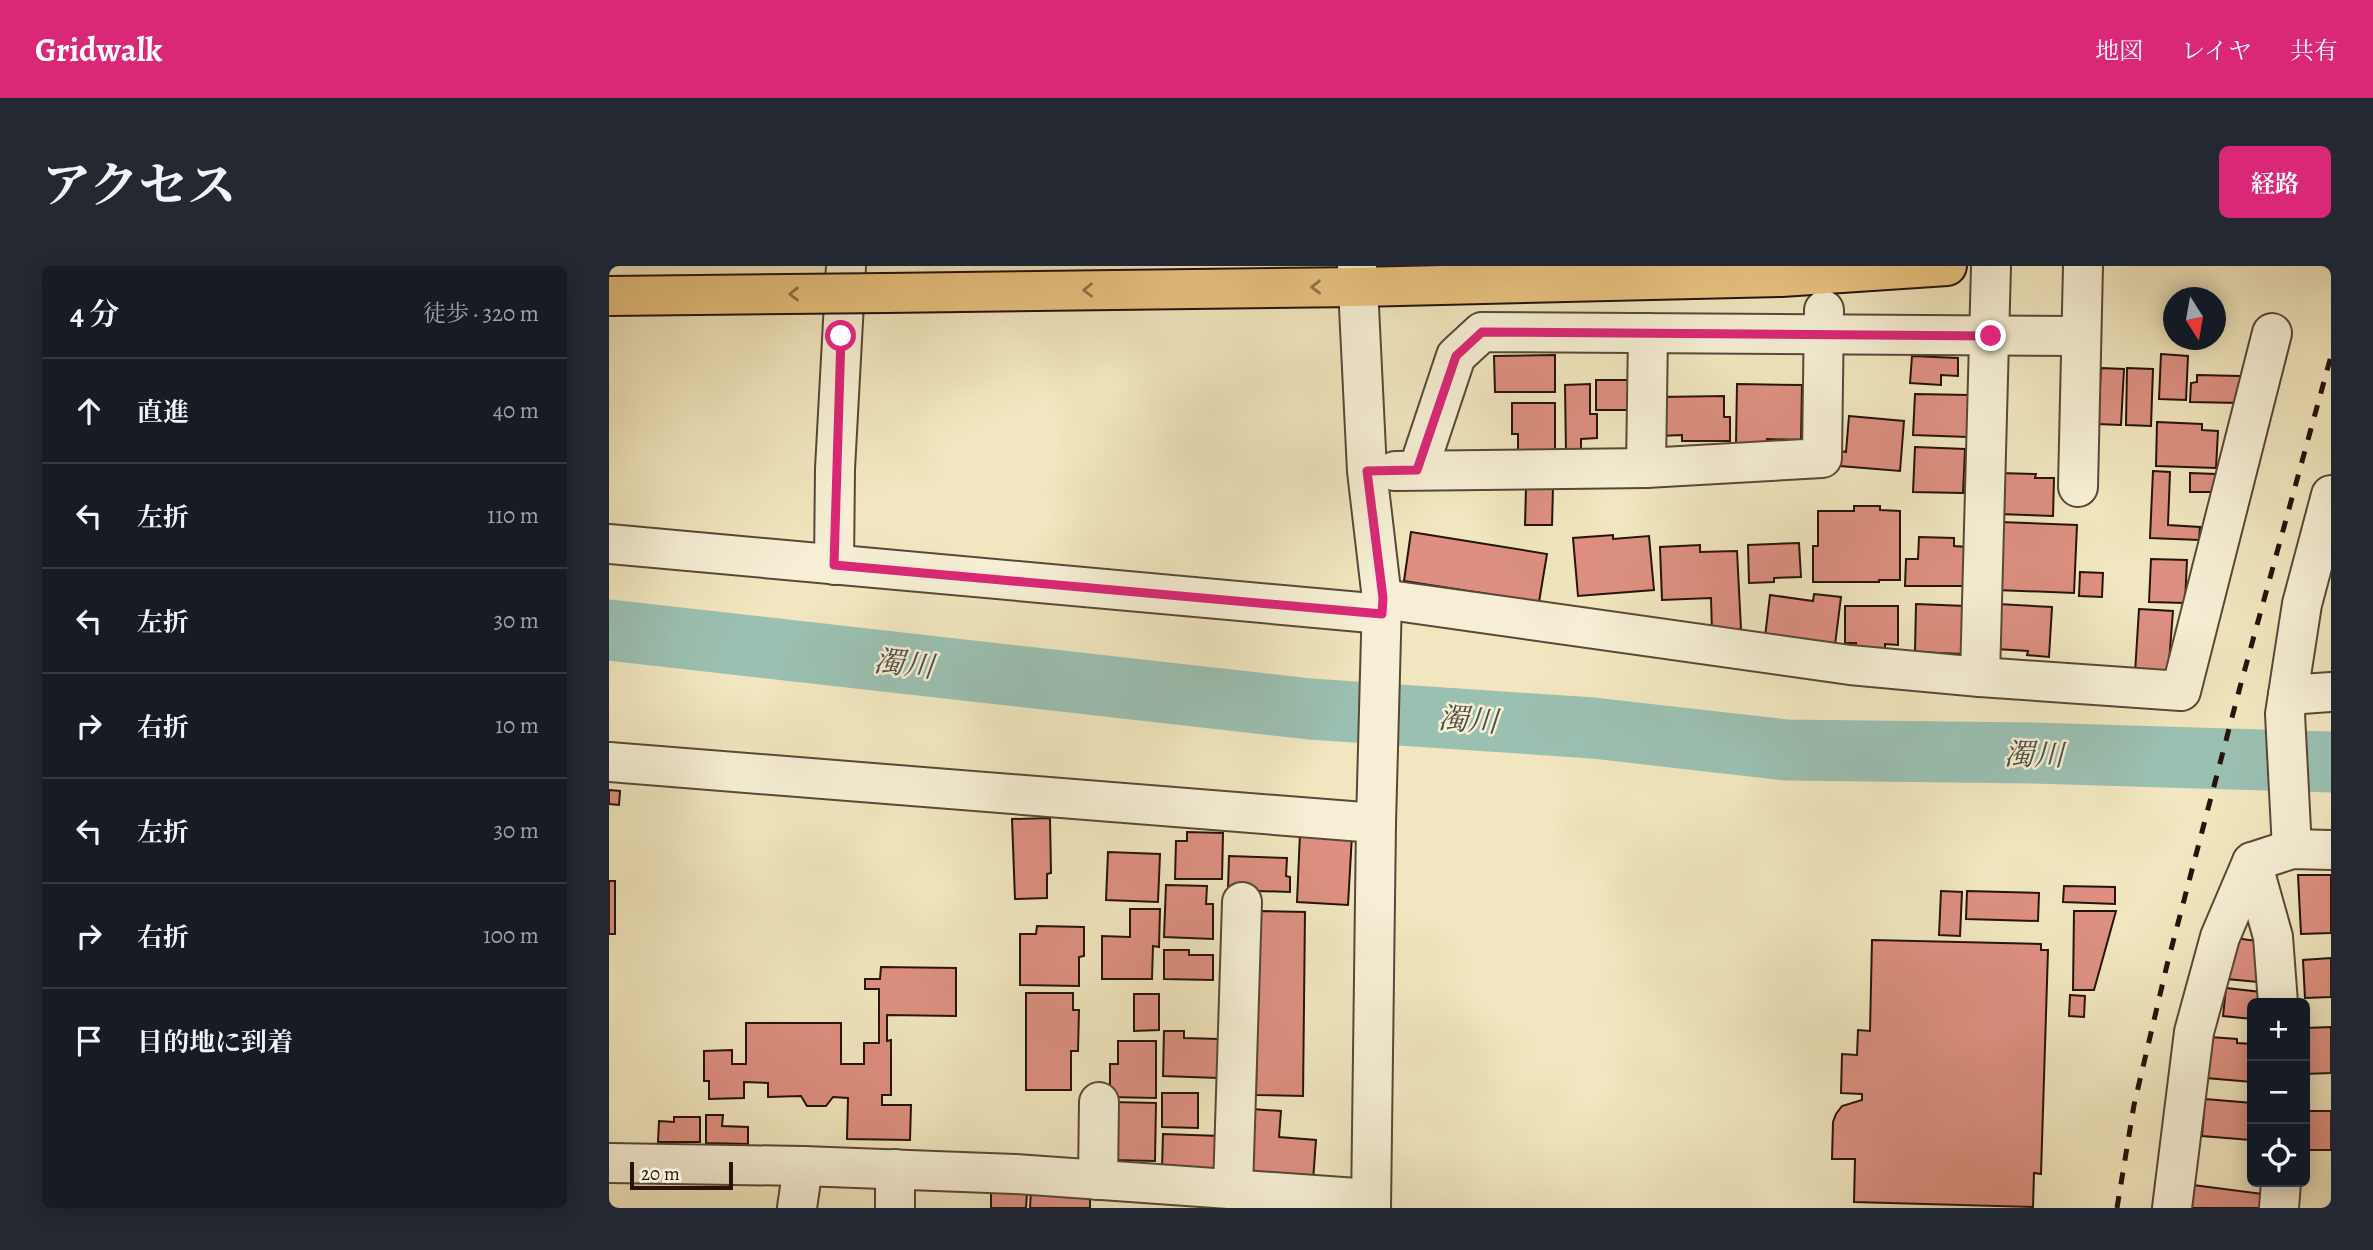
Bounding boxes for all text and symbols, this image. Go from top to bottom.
text: Gridwalk [35,27,162,72]
text: 地図 [2095,35,2143,67]
text: レイヤ [2181,35,2252,67]
text: 共有 [2290,35,2338,67]
button: 経路 [2219,146,2331,218]
text: アクセス [42,152,237,219]
one-way arrow [1310,279,1321,295]
one-way arrow [1083,282,1093,298]
one-way arrow [788,286,798,302]
north arrow [2163,287,2226,350]
text: 4 分 [70,294,119,334]
text: 徒歩 · 320 m [423,298,539,329]
route start [825,320,856,351]
route end [1975,320,2006,351]
icon: ahead [70,392,108,430]
text: 直進 [137,395,189,430]
text: 40 m [493,395,539,426]
icon: left [70,497,108,535]
text: 左折 [137,500,189,535]
text: 110 m [487,500,539,531]
icon: left [70,602,108,640]
text: 左折 [137,605,189,640]
text: 30 m [493,605,539,636]
water label: 濁川 [872,641,939,687]
water label: 濁川 [1437,698,1502,742]
icon: right [70,707,108,745]
text: 右折 [137,710,189,745]
text: 10 m [495,710,539,741]
water label: 濁川 [2004,734,2067,776]
icon: left [70,812,108,850]
text: 左折 [137,815,189,850]
text: 30 m [493,815,539,846]
icon: right [70,917,108,955]
text: 右折 [137,920,189,955]
text: 100 m [483,920,539,951]
map controls [2247,998,2310,1187]
button: + [2247,998,2310,1061]
icon: arrive [70,1022,108,1060]
text: 目的地に到着 [137,1025,293,1060]
button: − [2247,1061,2310,1124]
button: locate [2247,1124,2310,1187]
scale bar [630,1159,733,1191]
text: 20 m [641,1161,680,1187]

